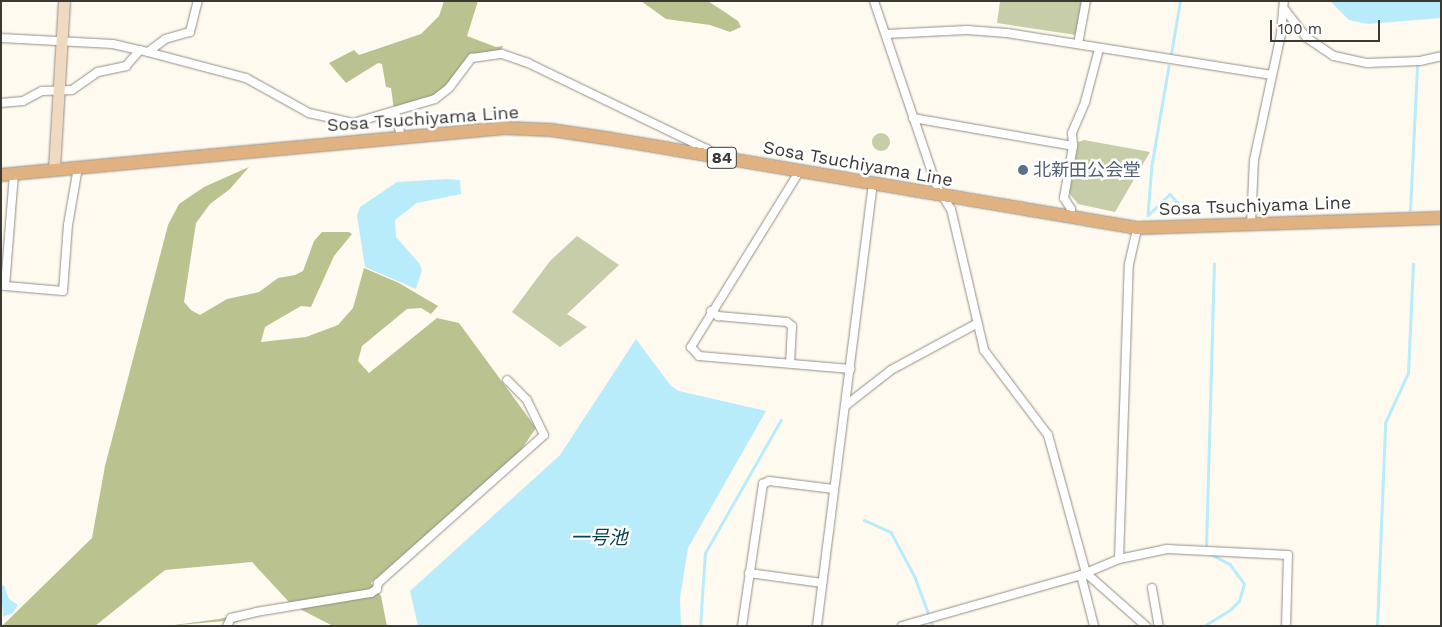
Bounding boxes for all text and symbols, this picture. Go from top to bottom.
scale bar [1272,10,1382,42]
text: 100 m [1278,20,1322,38]
street label: Sosa Tsuchiyama Line [326,101,520,137]
street label: Sosa Tsuchiyama Line [761,137,955,191]
road number: 84 [706,144,738,172]
place label: 北新田公会堂 [1033,159,1141,181]
marker: 北新田公会堂 [1017,164,1029,176]
street label: Sosa Tsuchiyama Line [1158,192,1352,220]
water label: 一号池 [571,527,627,549]

